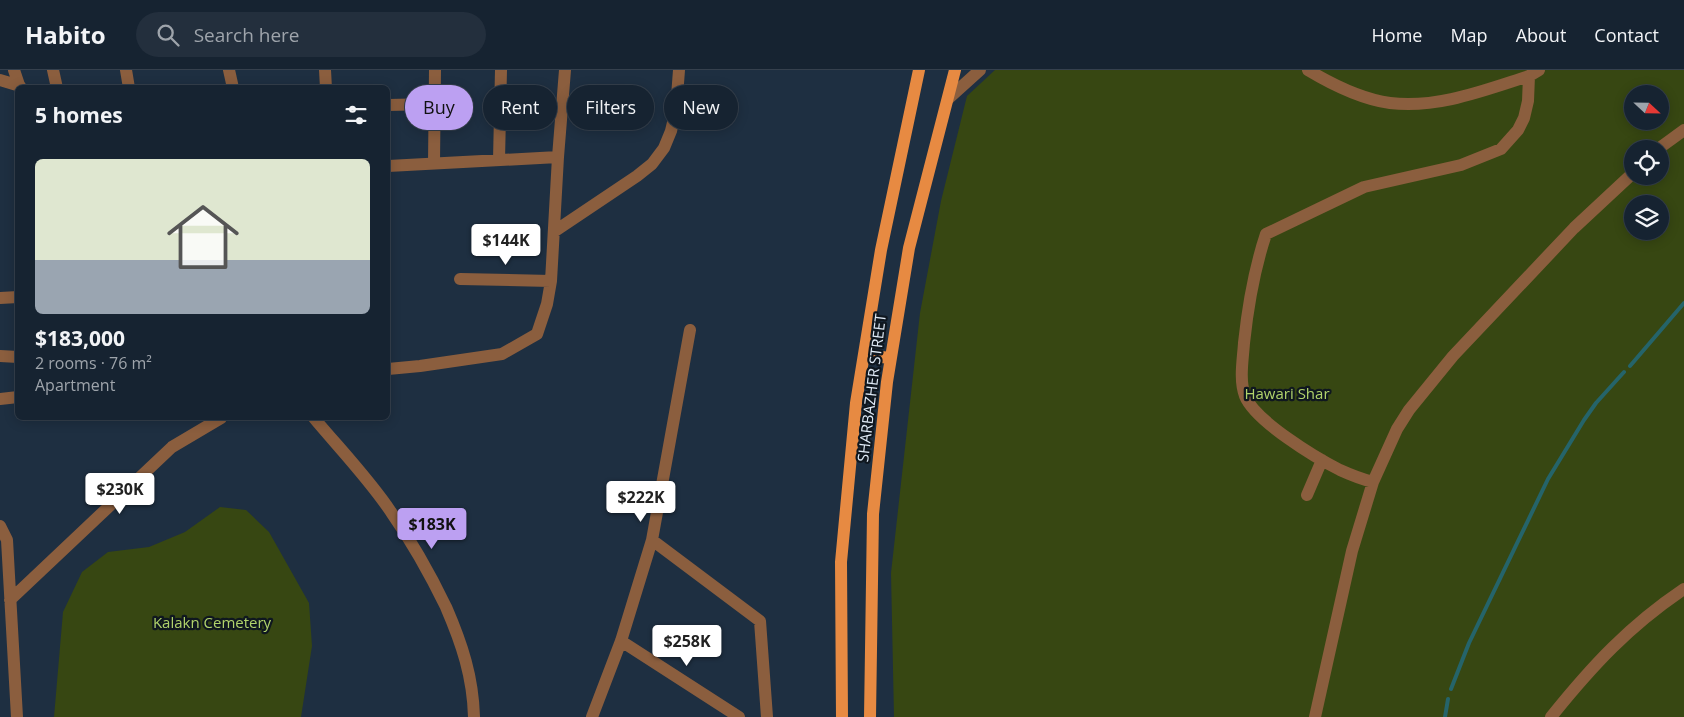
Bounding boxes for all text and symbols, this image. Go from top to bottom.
search box [136,12,486,57]
text: Habito [25,18,106,51]
icon: search [154,21,182,49]
text: Search here [194,22,300,48]
text: Home [1372,23,1422,47]
text: Map [1450,23,1488,47]
text: About [1516,23,1566,47]
text: Contact [1594,23,1659,47]
chip: Buy [405,85,473,130]
chip: Rent [483,85,557,130]
chip: Filters [567,85,654,130]
chip: New [664,85,738,130]
north arrow [1624,85,1669,130]
map controls [1624,85,1669,240]
text: 5 homes [35,101,123,129]
icon: filters [342,101,370,129]
button: locate [1624,140,1669,185]
icon: home [158,192,248,282]
button: layers [1624,195,1669,240]
pin: $144K [471,224,541,266]
text: $144K [482,229,530,251]
street label: SHARBAZHER STREET [852,312,890,463]
text: $183,000 [35,324,125,352]
text: 2 rooms · 76 m² [35,352,152,374]
text: Apartment [35,374,115,396]
park label: Hawari Shar [1244,383,1330,403]
pin: $230K [85,472,155,515]
text: $230K [96,478,144,500]
pin: $222K [606,480,676,523]
text: $222K [617,486,665,508]
pin: $183K [397,508,467,550]
text: $183K [408,513,456,535]
park label: Kalakn Cemetery [153,612,272,632]
pin: $258K [652,624,722,667]
text: $258K [663,630,711,652]

